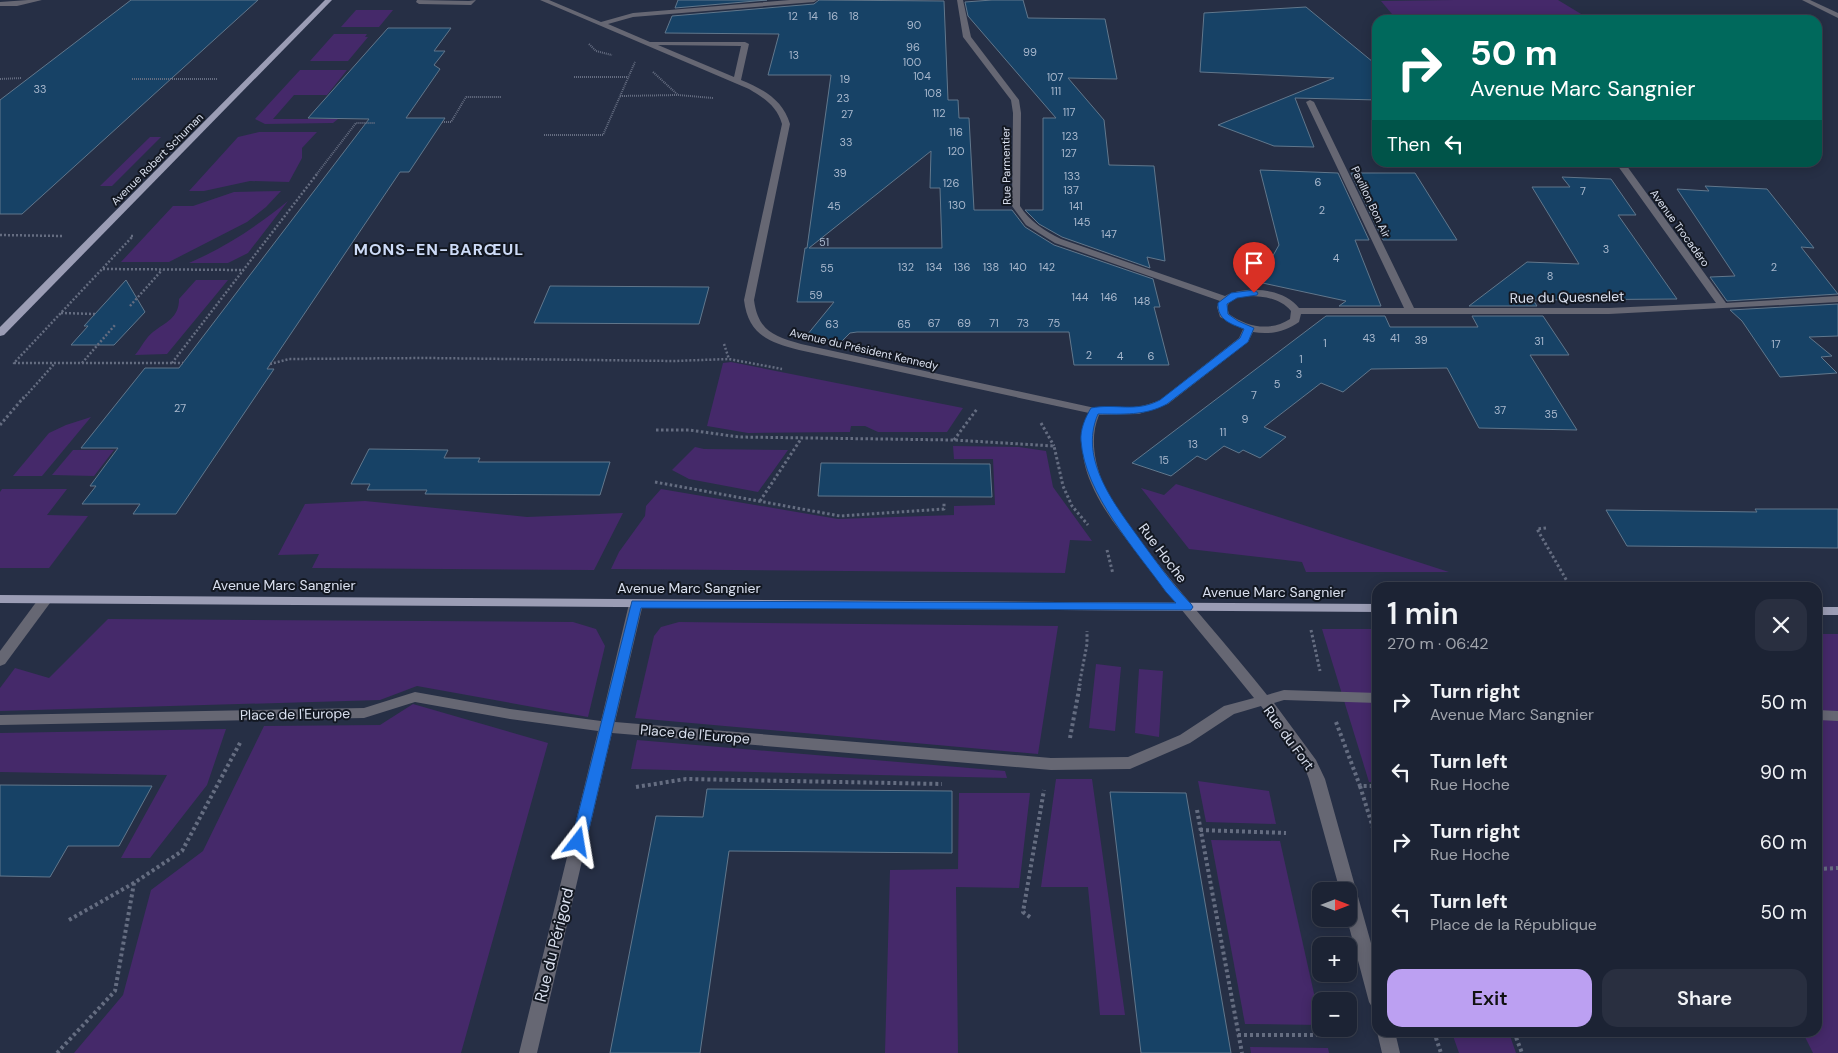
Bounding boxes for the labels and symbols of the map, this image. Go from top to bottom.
house number: 12 [788,9,798,23]
house number: 14 [808,9,818,23]
house number: 16 [828,9,838,23]
house number: 18 [849,9,859,23]
house number: 90 [907,18,921,32]
house number: 96 [906,40,920,54]
house number: 99 [1023,45,1037,59]
house number: 13 [789,48,799,62]
house number: 100 [903,55,921,69]
house number: 104 [913,69,931,83]
house number: 107 [1047,70,1063,84]
house number: 19 [840,72,850,86]
house number: 33 [33,82,47,96]
house number: 111 [1051,84,1061,98]
house number: 108 [924,86,942,100]
house number: 23 [837,91,849,105]
house number: 117 [1063,105,1075,119]
house number: 112 [932,106,946,120]
house number: 27 [841,107,853,121]
street label: Avenue Robert Schuman [108,110,206,208]
house number: 116 [949,125,963,139]
street label: Rue Parmentier [998,127,1014,205]
house number: 123 [1062,129,1078,143]
house number: 33 [839,135,853,149]
house number: 120 [947,144,965,158]
house number: 127 [1061,146,1077,160]
street label: Pavillon Bon Air [1348,164,1394,240]
house number: 39 [833,166,847,180]
house number: 133 [1064,169,1080,183]
house number: 6 [1315,175,1322,189]
house number: 126 [943,176,959,190]
house number: 137 [1063,183,1079,197]
house number: 7 [1580,184,1586,198]
street label: Avenue Trocadéro [1647,187,1713,269]
house number: 130 [948,198,966,212]
house number: 45 [827,199,841,213]
house number: 141 [1069,199,1083,213]
house number: 2 [1319,203,1325,217]
house number: 145 [1074,215,1091,229]
house number: 147 [1101,227,1117,241]
house number: 51 [819,235,829,249]
district label: MONS-EN-BARŒUL [354,239,524,260]
pin [1233,242,1275,293]
house number: 3 [1603,242,1609,256]
house number: 4 [1333,251,1340,265]
house number: 132 [898,260,914,274]
house number: 134 [926,260,943,274]
house number: 136 [954,260,971,274]
house number: 138 [983,260,999,274]
house number: 140 [1009,260,1027,274]
house number: 142 [1039,260,1055,274]
house number: 2 [1771,260,1777,274]
house number: 55 [820,261,834,275]
house number: 8 [1547,269,1553,283]
street label: Rue du Quesnelet [1510,287,1624,307]
house number: 59 [809,288,823,302]
house number: 144 [1072,290,1089,304]
house number: 146 [1100,290,1118,304]
house number: 148 [1134,294,1150,308]
house number: 67 [928,316,940,330]
house number: 69 [957,316,971,330]
house number: 71 [989,316,999,330]
house number: 73 [1017,316,1029,330]
house number: 75 [1048,316,1060,330]
house number: 63 [825,317,839,331]
house number: 65 [897,317,911,331]
street label: Avenue du Président Kennedy [788,325,940,373]
house number: 43 [1362,331,1376,345]
house number: 41 [1390,331,1400,345]
house number: 39 [1414,333,1428,347]
house number: 31 [1534,334,1544,348]
house number: 1 [1323,336,1327,350]
house number: 17 [1771,337,1781,351]
house number: 2 [1086,348,1092,362]
house number: 4 [1117,349,1124,363]
house number: 6 [1148,349,1155,363]
house number: 1 [1299,352,1303,366]
house number: 3 [1296,367,1302,381]
house number: 5 [1274,377,1281,391]
house number: 7 [1251,388,1257,402]
house number: 27 [174,401,186,415]
house number: 37 [1494,403,1506,417]
house number: 35 [1544,407,1558,421]
house number: 9 [1242,412,1249,426]
house number: 11 [1220,425,1226,439]
house number: 13 [1188,437,1198,451]
house number: 15 [1159,453,1169,467]
street label: Rue Hoche [1135,520,1191,586]
street label: Avenue Marc Sangnier [212,576,356,594]
street label: Avenue Marc Sangnier [617,579,761,597]
street label: Avenue Marc Sangnier [1202,583,1346,601]
street label: Rue du Fort [1260,702,1318,774]
street label: Place de l'Europe [240,704,350,724]
street label: Place de l'Europe [639,720,751,748]
position arrow [551,815,603,867]
north arrow [1312,882,1358,928]
street label: Rue du Périgord [530,886,578,1004]

